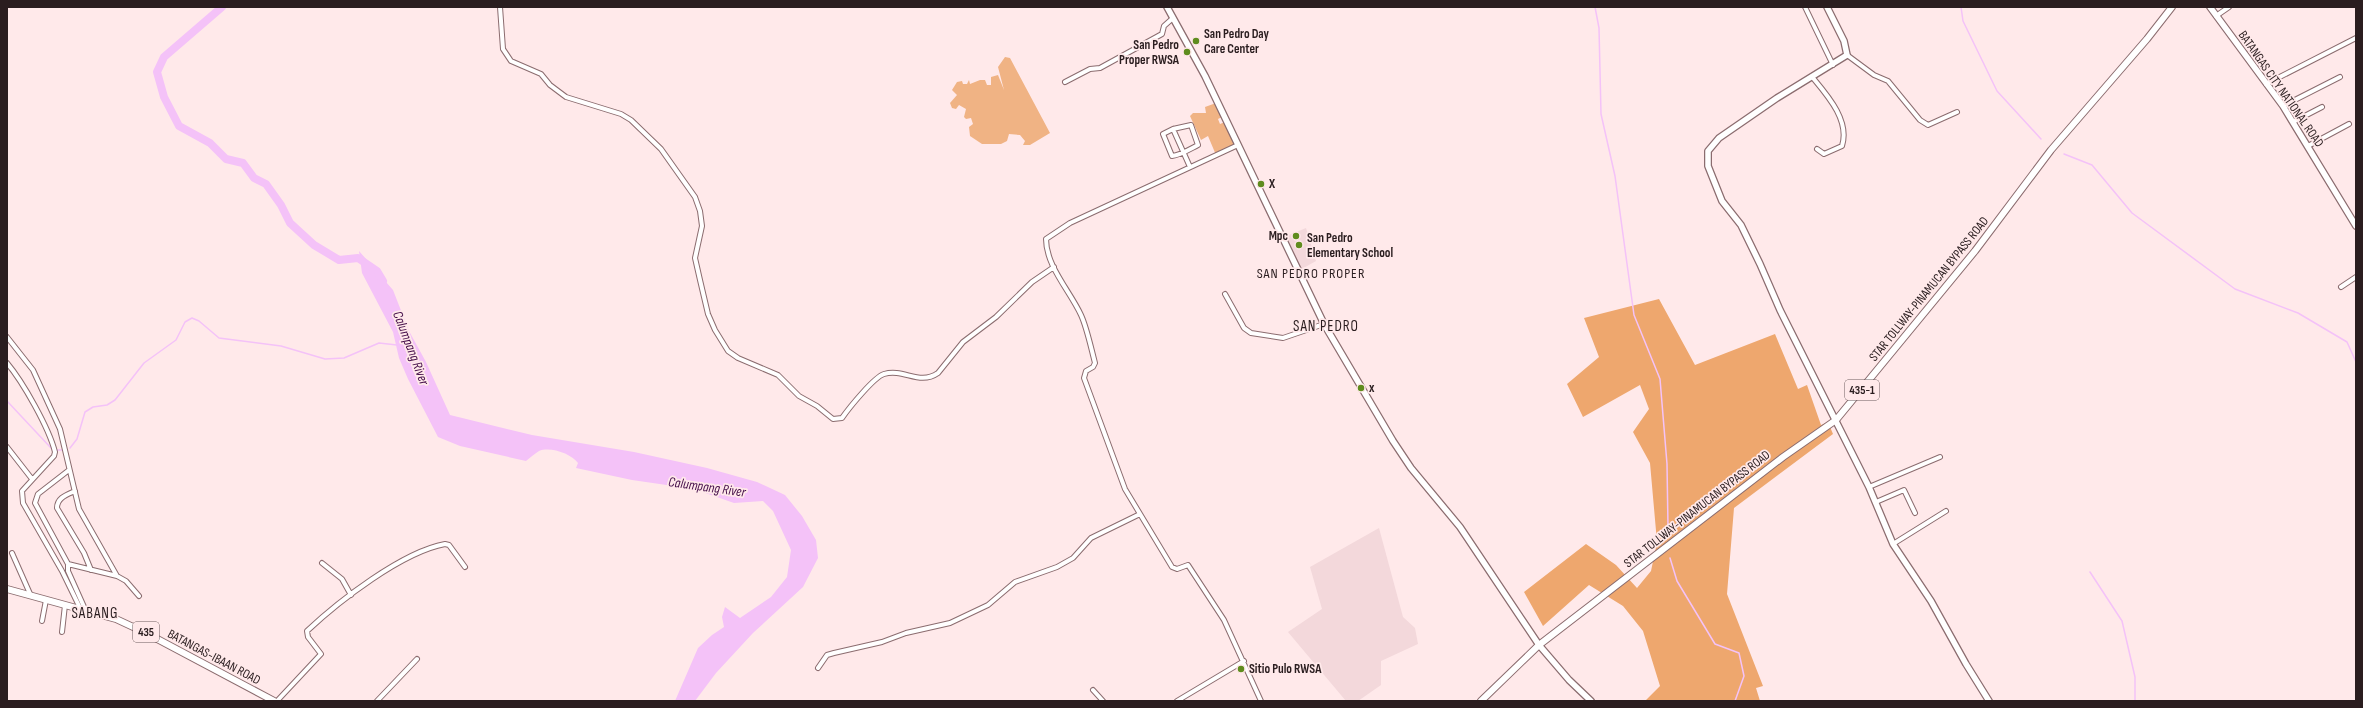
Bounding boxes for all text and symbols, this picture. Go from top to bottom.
place label: San Pedro Day Care Center [1204,26,1270,57]
street label: BATANGAS CITY NATIONAL ROAD [2235,28,2327,150]
marker: San Pedro Day Care Center [1191,36,1201,46]
place label: San Pedro Proper RWSA [1119,37,1180,68]
marker: San Pedro Proper RWSA [1182,47,1192,57]
place label: X [1268,176,1276,192]
marker: X [1256,179,1266,189]
street label: STAR TOLLWAY-PINAMUCAN BYPASS ROAD [1866,214,1992,364]
place label: Mpc [1269,228,1289,244]
place label: San Pedro Elementary School [1307,230,1394,261]
marker: Mpc [1291,231,1301,241]
marker: San Pedro Elementary School [1294,240,1304,250]
district label: SAN PEDRO PROPER [1257,265,1365,282]
water label: Calumpang River [389,309,433,388]
district label: SAN PEDRO [1293,317,1359,336]
place label: x [1369,380,1375,396]
road number: 435-1 [1845,380,1879,400]
marker: x [1356,383,1366,393]
street label: STAR TOLLWAY-PINAMUCAN BYPASS ROAD [1621,447,1773,571]
water label: Calumpang River [667,473,748,501]
district label: SABANG [71,604,119,623]
road number: 435 [133,622,159,642]
street label: BATANGAS-IBAAN ROAD [165,626,263,688]
place label: Sitio Pulo RWSA [1249,661,1322,677]
marker: Sitio Pulo RWSA [1236,664,1246,674]

